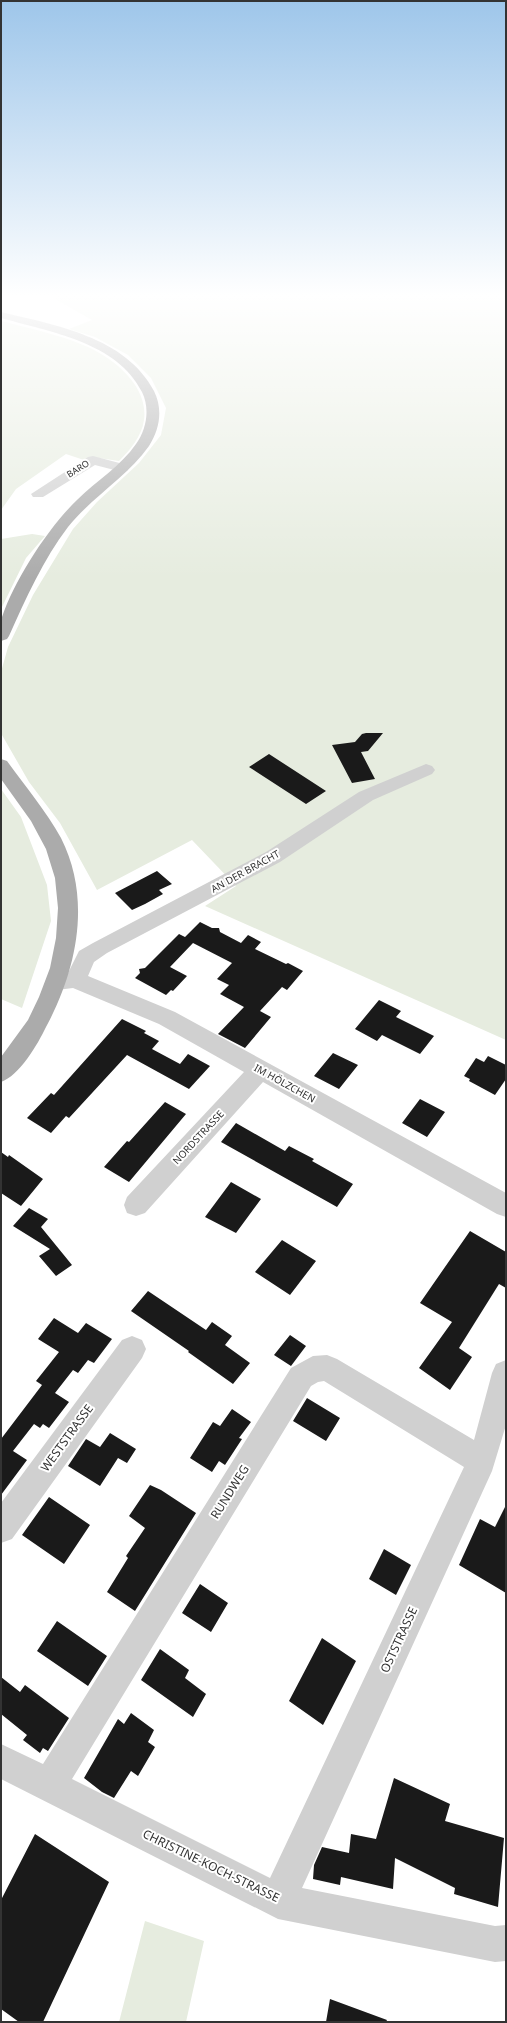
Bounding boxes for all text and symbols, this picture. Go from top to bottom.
street label: BARO [64,457,91,481]
street label: AN DER BRACHT [208,846,282,896]
street label: IM HÖLZCHEN [252,1060,318,1106]
street label: NORDSTRASSE [169,1107,227,1167]
street label: WESTSTRASSE [36,1401,97,1475]
street label: RUNDWEG [206,1462,253,1522]
street label: OSTSTRASSE [376,1604,421,1675]
street label: CHRISTINE-KOCH-STRASSE [140,1825,282,1906]

